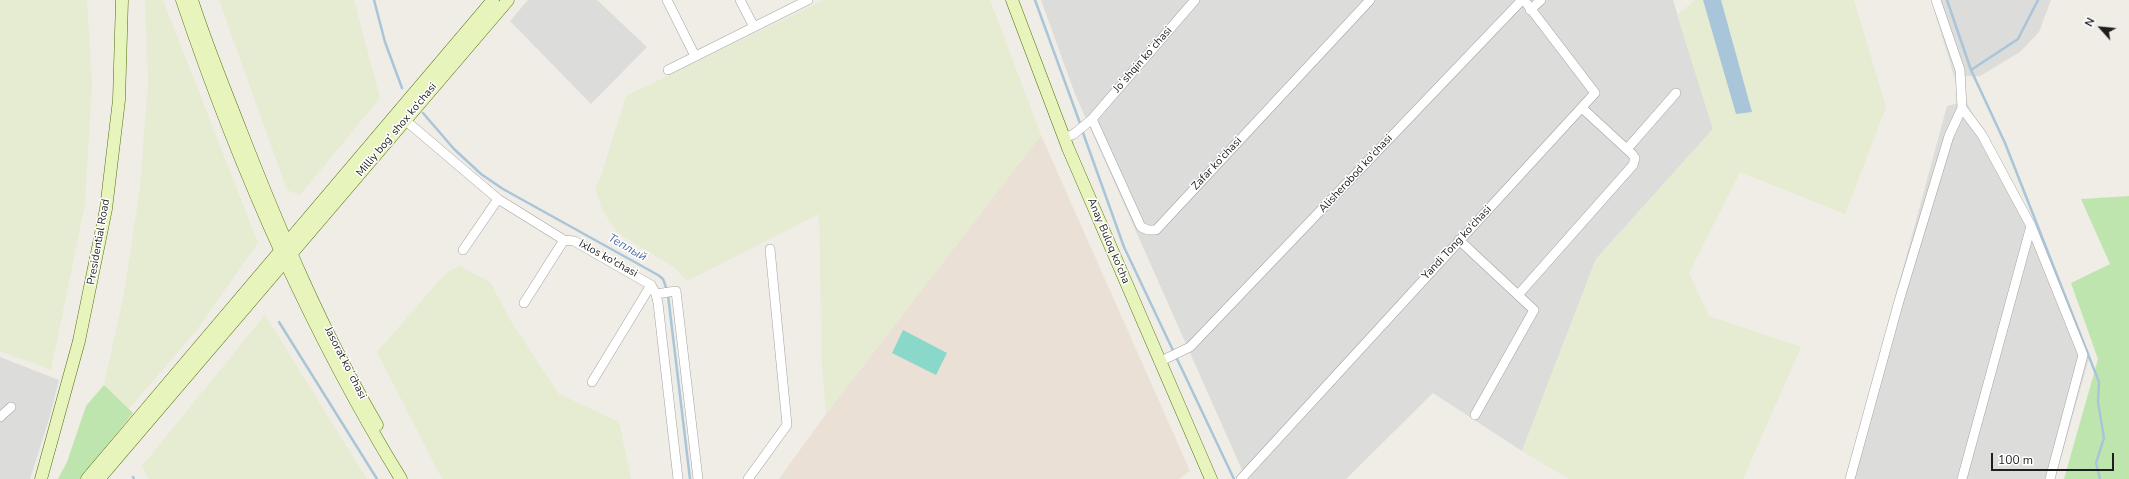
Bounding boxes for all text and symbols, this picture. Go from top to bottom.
north arrow [2081,8,2121,48]
text: N [2081,15,2098,29]
street label: Joʼshqin koʼchasi [1111,24,1175,96]
street label: Milliy bog‘ shox ko‘chasi [354,81,440,179]
street label: Alisherobod ko'chasi [1316,132,1396,216]
street label: Zafar ko'chasi [1189,135,1245,193]
street label: Anay Buloq ko'cha [1084,196,1132,286]
street label: Presidential Road [85,198,113,286]
street label: Yandi Tong ko'chasi [1419,203,1495,283]
water label: Теплый [605,231,649,265]
street label: Ixlos ko'chasi [576,237,640,281]
street label: Jasorat koʻchasi [321,325,369,401]
scale bar [1993,445,2116,471]
text: 100 m [1998,452,2033,468]

